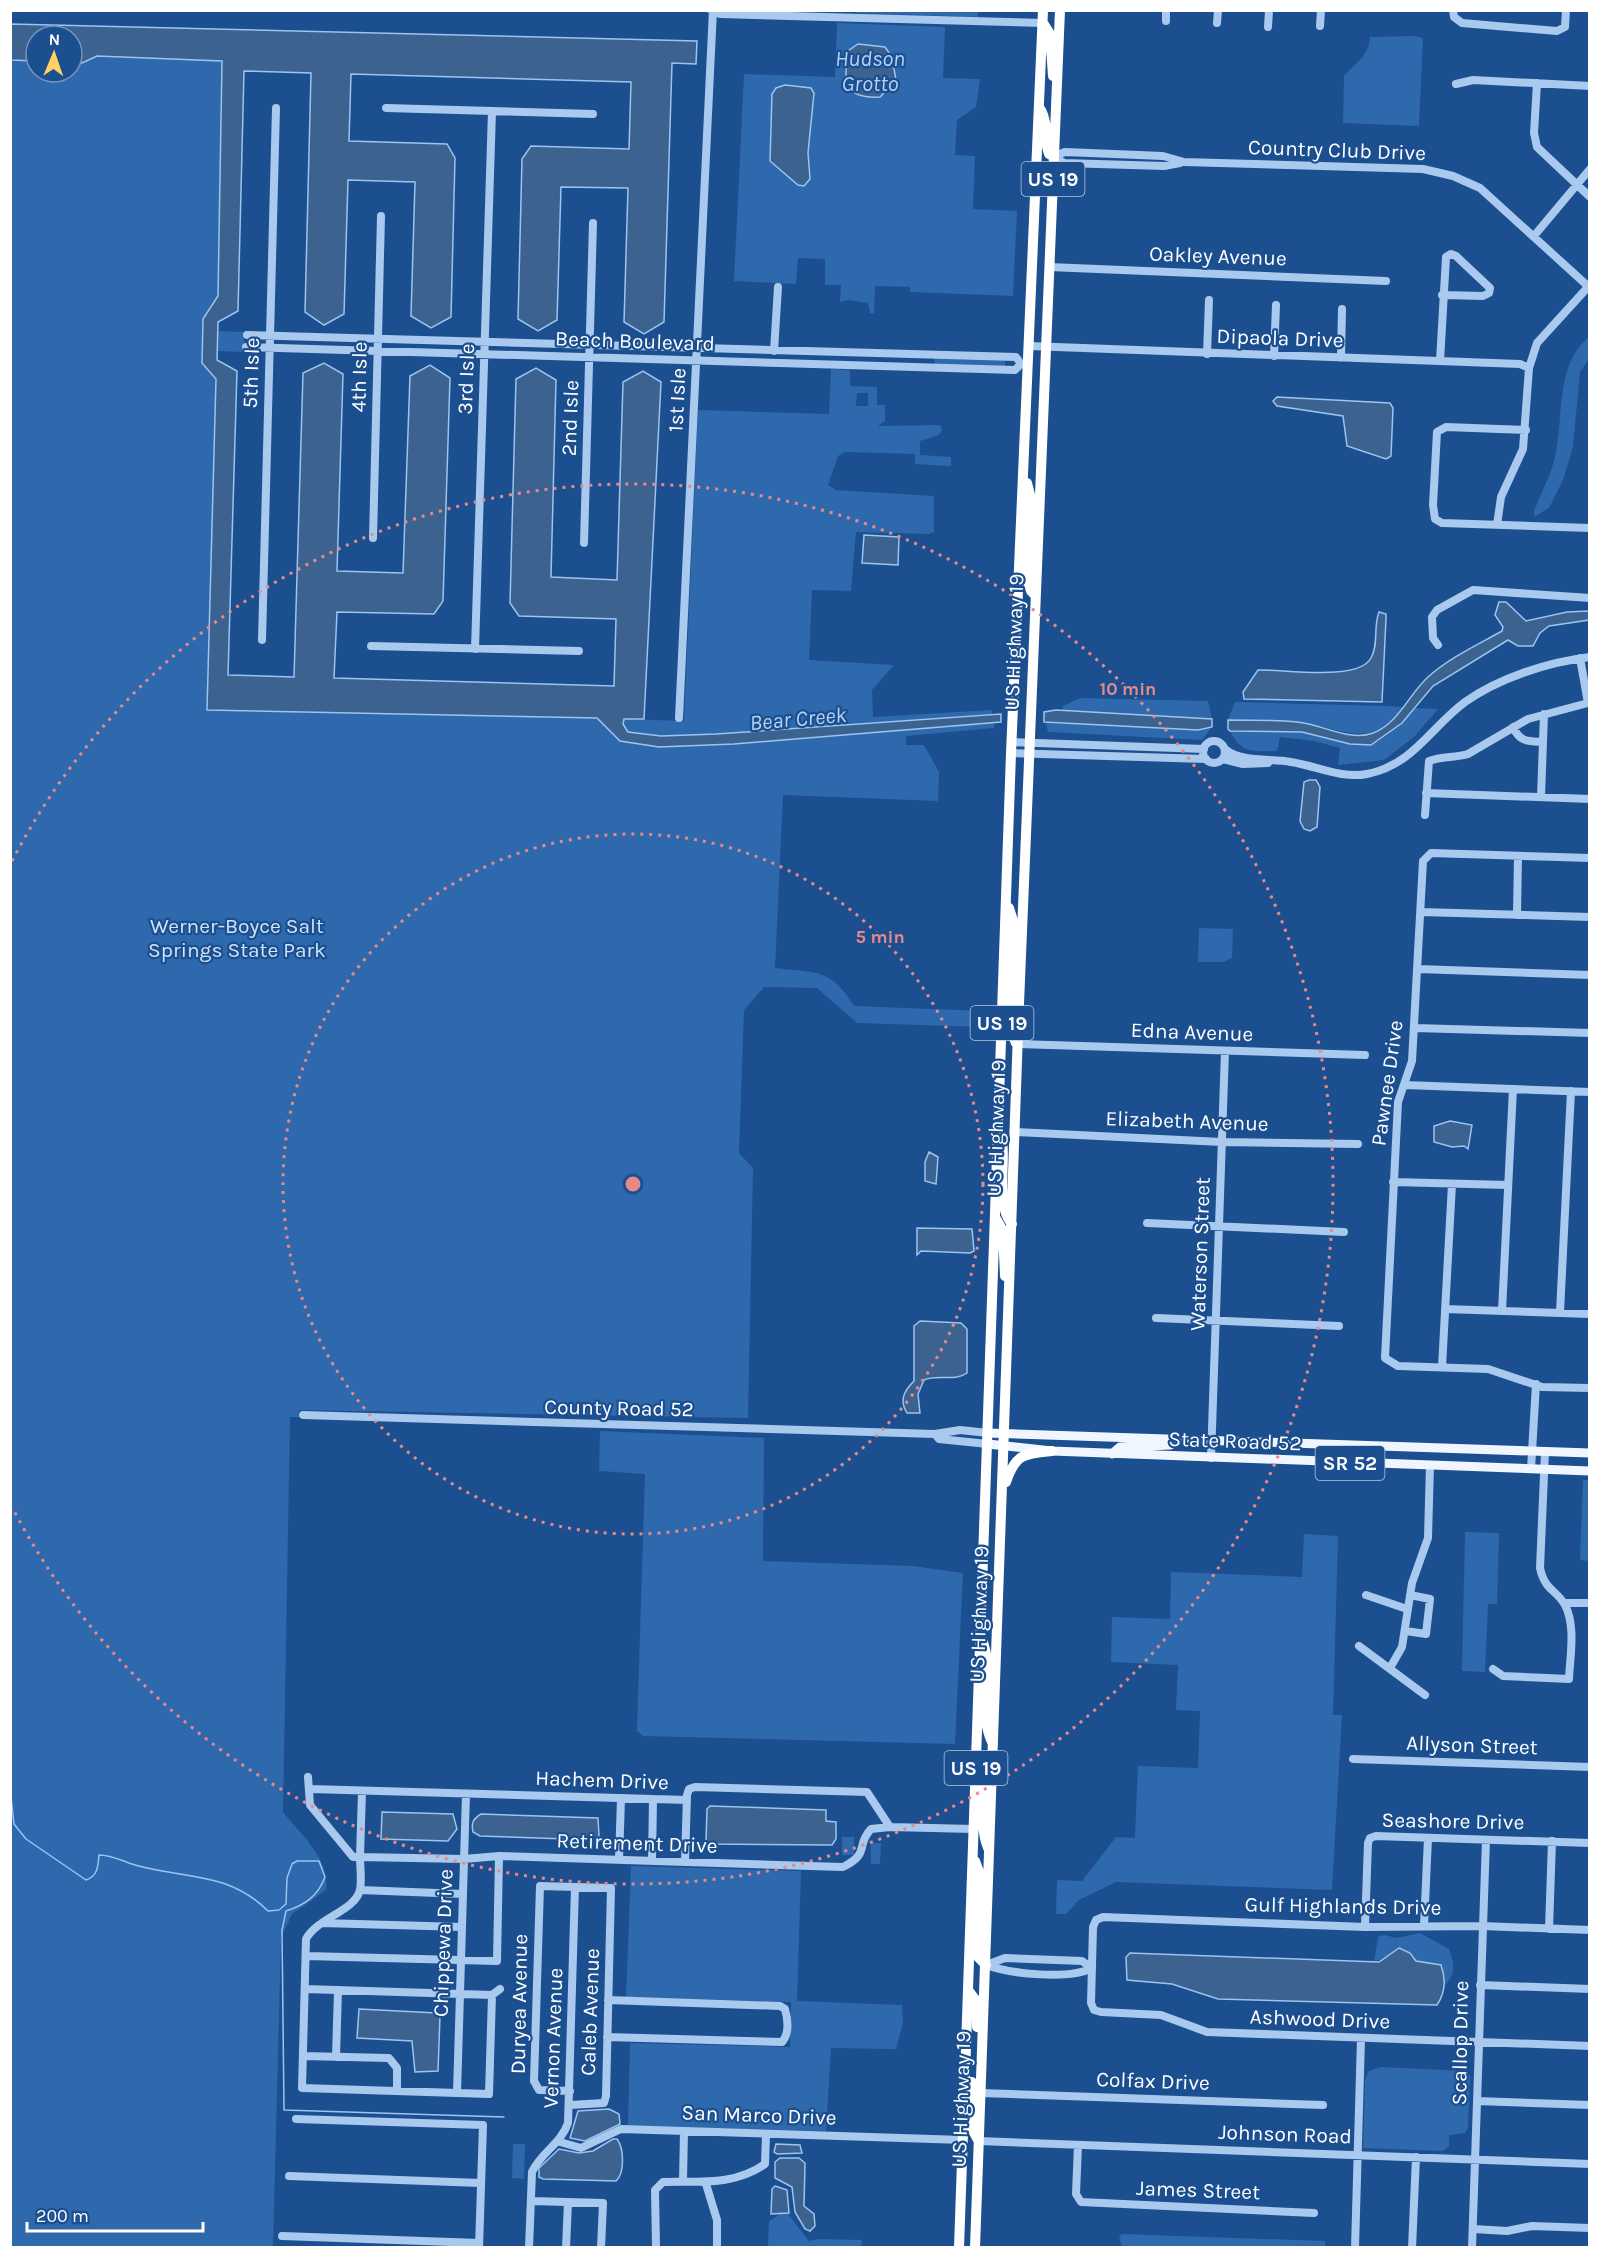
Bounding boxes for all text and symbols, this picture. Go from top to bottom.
north arrow [24,24,84,84]
text: N [48,30,61,49]
water label: Hudson Grotto [835,46,905,97]
street label: Country Club Drive [1248,135,1426,165]
road number: US 19 [1022,162,1084,196]
street label: Oakley Avenue [1149,242,1287,270]
street label: Dipaola Drive [1216,324,1344,352]
street label: Beach Boulevard [555,326,715,356]
street label: 5th Isle [238,337,264,409]
street label: 4th Isle [346,341,372,413]
street label: 3rd Isle [453,343,479,415]
street label: 1st Isle [663,367,691,433]
street label: 2nd Isle [557,380,583,456]
street label: US Highway 19 [1000,573,1028,711]
text: 10 min [1100,678,1156,700]
water label: Bear Creek [749,702,848,736]
park label: Werner-Boyce Salt Springs State Park [148,914,326,962]
text: 5 min [855,926,905,948]
road number: US 19 [970,1006,1034,1040]
street label: Edna Avenue [1130,1018,1254,1046]
street label: Pawnee Drive [1366,1019,1408,1147]
street label: US Highway 19 [982,1059,1010,1197]
street label: Elizabeth Avenue [1105,1106,1269,1136]
centre of rings [623,1174,643,1194]
street label: Waterson Street [1185,1177,1215,1331]
street label: County Road 52 [544,1395,694,1421]
street label: State Road 52 [1168,1427,1302,1455]
road number: SR 52 [1316,1446,1384,1480]
street label: US Highway 19 [965,1545,993,1683]
street label: Allyson Street [1406,1731,1538,1759]
road number: US 19 [944,1751,1008,1785]
street label: Hachem Drive [535,1766,669,1794]
street label: Seashore Drive [1381,1808,1525,1834]
street label: Retirement Drive [556,1828,718,1858]
street label: Chippewa Drive [428,1869,458,2017]
street label: Gulf Highlands Drive [1244,1892,1442,1920]
street label: Duryea Avenue [506,1934,532,2074]
street label: Caleb Avenue [576,1948,604,2076]
street label: Vernon Avenue [539,1967,567,2109]
street label: Scallop Drive [1447,1980,1473,2106]
street label: Ashwood Drive [1249,2005,1391,2033]
street label: US Highway 19 [947,2030,975,2168]
street label: Colfax Drive [1096,2067,1210,2095]
street label: San Marco Drive [681,2100,837,2130]
street label: Johnson Road [1218,2120,1352,2148]
street label: James Street [1136,2176,1261,2204]
scale bar [27,2195,202,2233]
text: 200 m [36,2205,89,2227]

